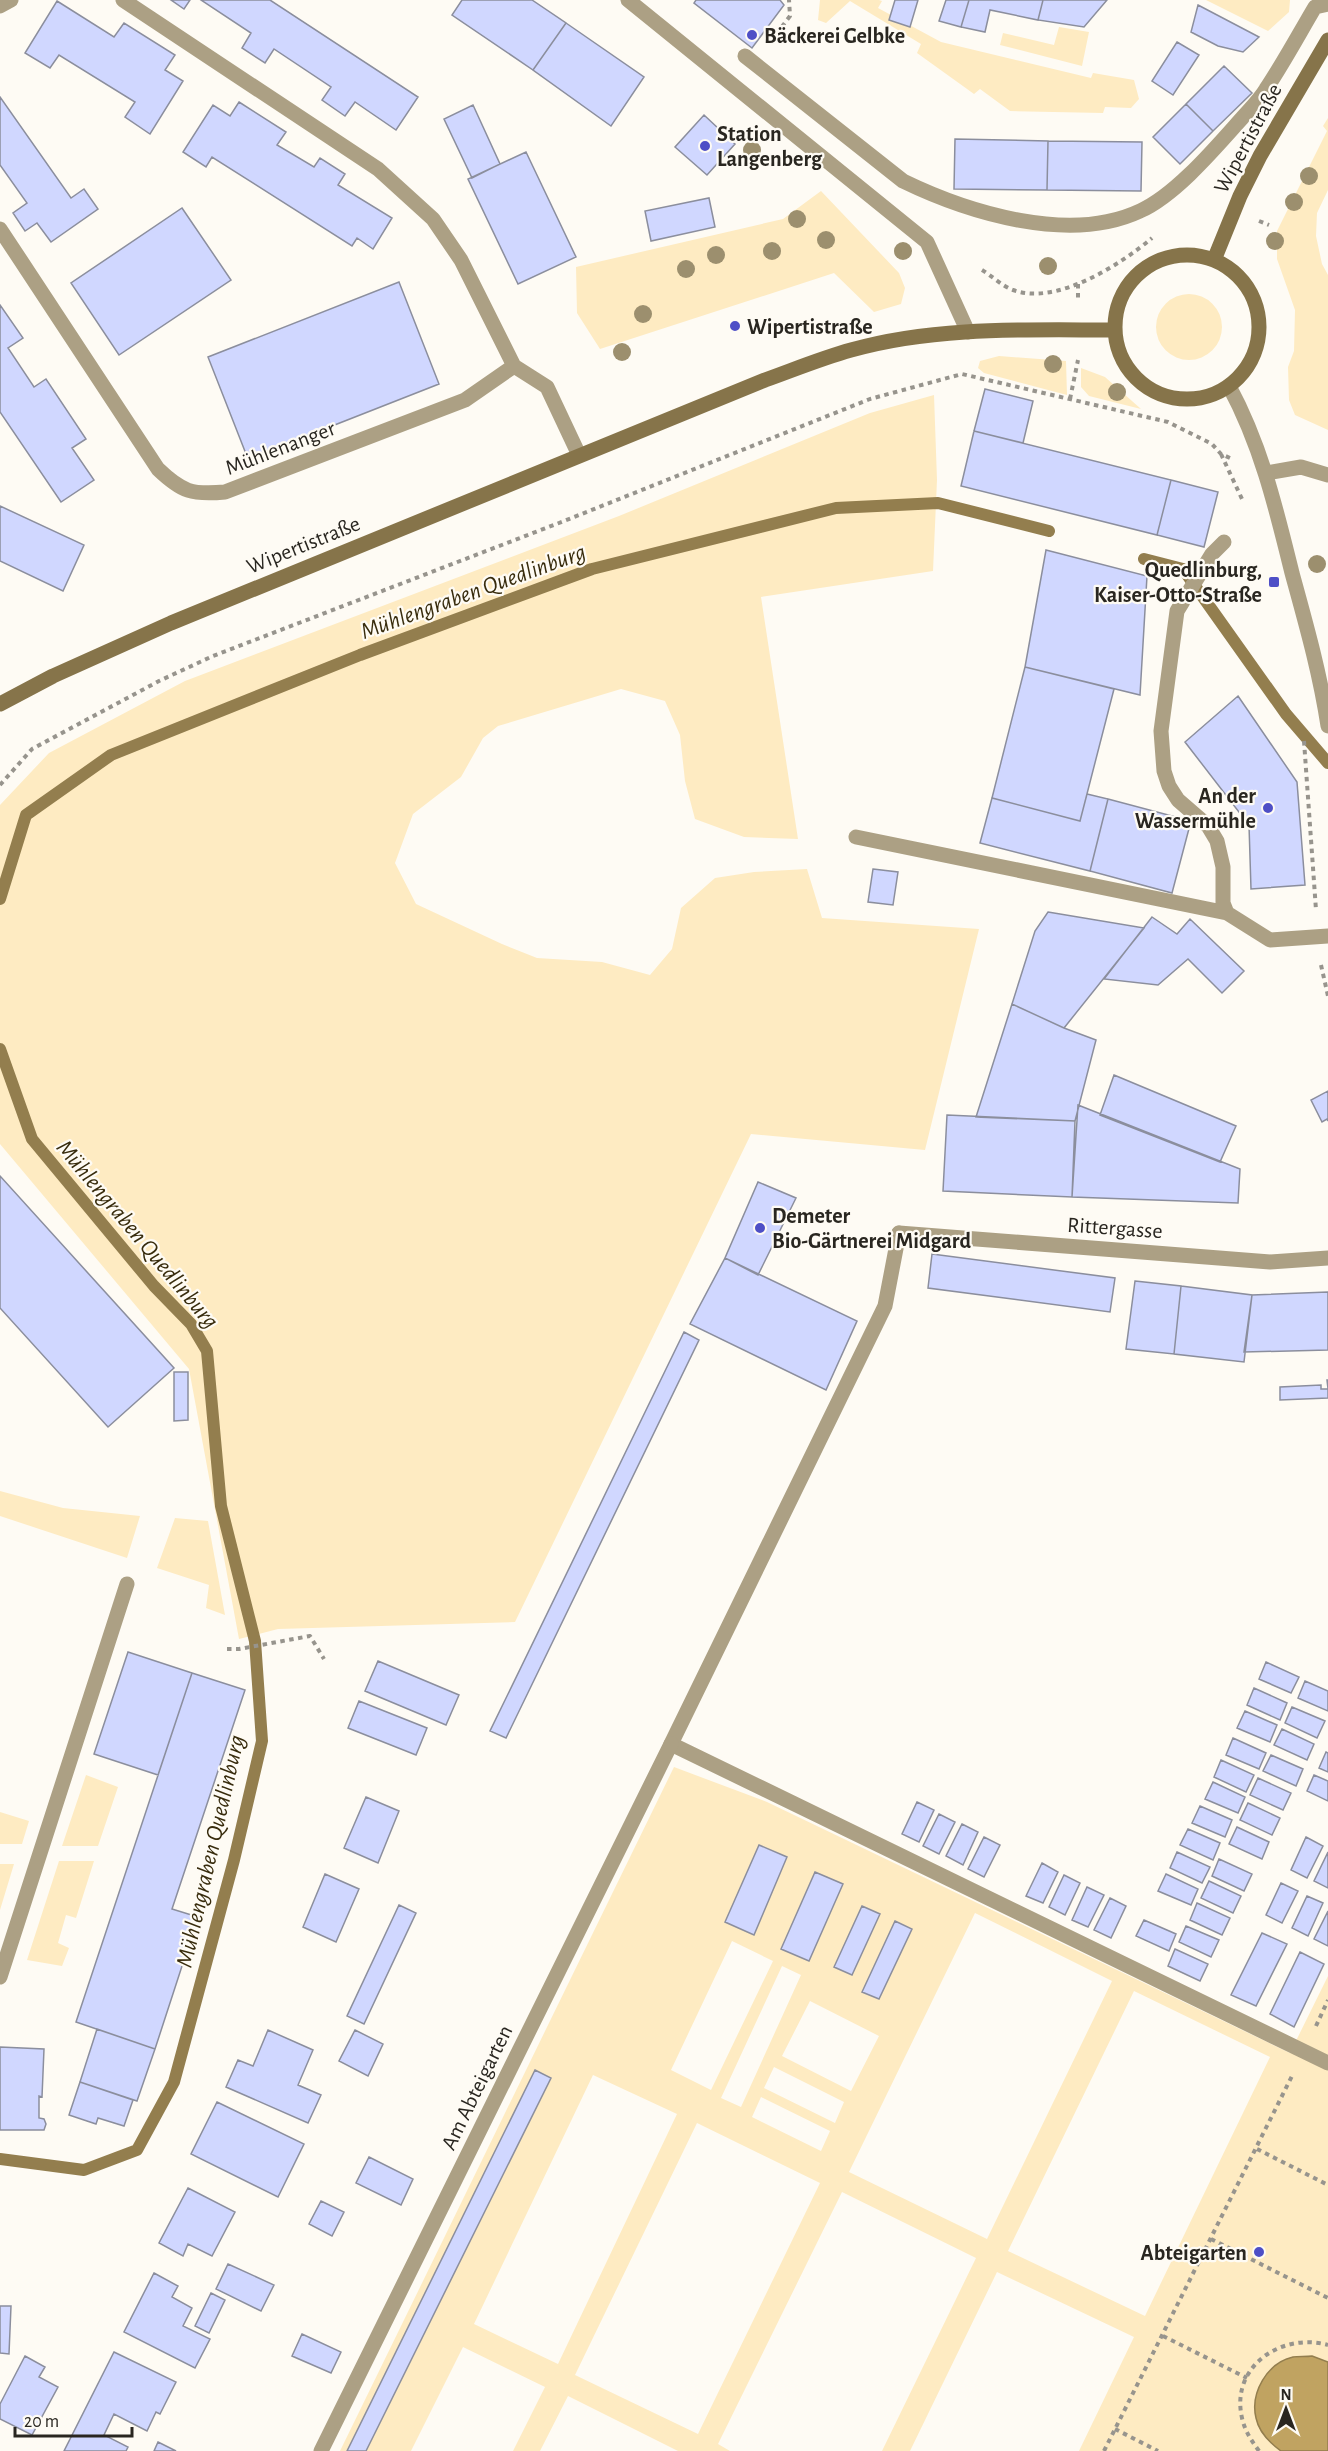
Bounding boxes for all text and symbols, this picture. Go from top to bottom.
place label: Bäckerei Gelbke [764,25,905,47]
marker: Bäckerei Gelbke [745,28,759,42]
street label: Wipertistraße [1210,80,1286,197]
place label: Station Langenberg [717,123,823,170]
marker: Station Langenberg [698,139,712,153]
place label: Wipertistraße [747,316,873,338]
marker: Wipertistraße [728,319,742,333]
street label: Mühlenanger [222,417,338,479]
street label: Wipertistraße [243,512,363,578]
water label: Mühlengraben Quedlinburg [357,540,589,644]
place label: Quedlinburg, Kaiser-Otto-Straße [1094,559,1262,606]
marker: Quedlinburg, Kaiser-Otto-Straße [1267,575,1281,589]
place label: An der Wassermühle [1135,785,1256,832]
marker: An der Wassermühle [1261,801,1275,815]
water label: Mühlengraben Quedlinburg [52,1136,223,1333]
place label: Demeter Bio-Gärtnerei Midgard [772,1205,971,1252]
street label: Rittergasse [1067,1214,1163,1242]
marker: Demeter Bio-Gärtnerei Midgard [753,1221,767,1235]
water label: Mühlengraben Quedlinburg [173,1733,249,1970]
street label: Am Abteigarten [437,2022,517,2153]
place label: Abteigarten [1140,2242,1247,2264]
marker: Abteigarten [1252,2245,1266,2259]
north arrow [1256,2379,1316,2439]
text: N [1280,2387,1292,2403]
scale bar [15,2400,132,2438]
text: 20 m [24,2413,59,2431]

